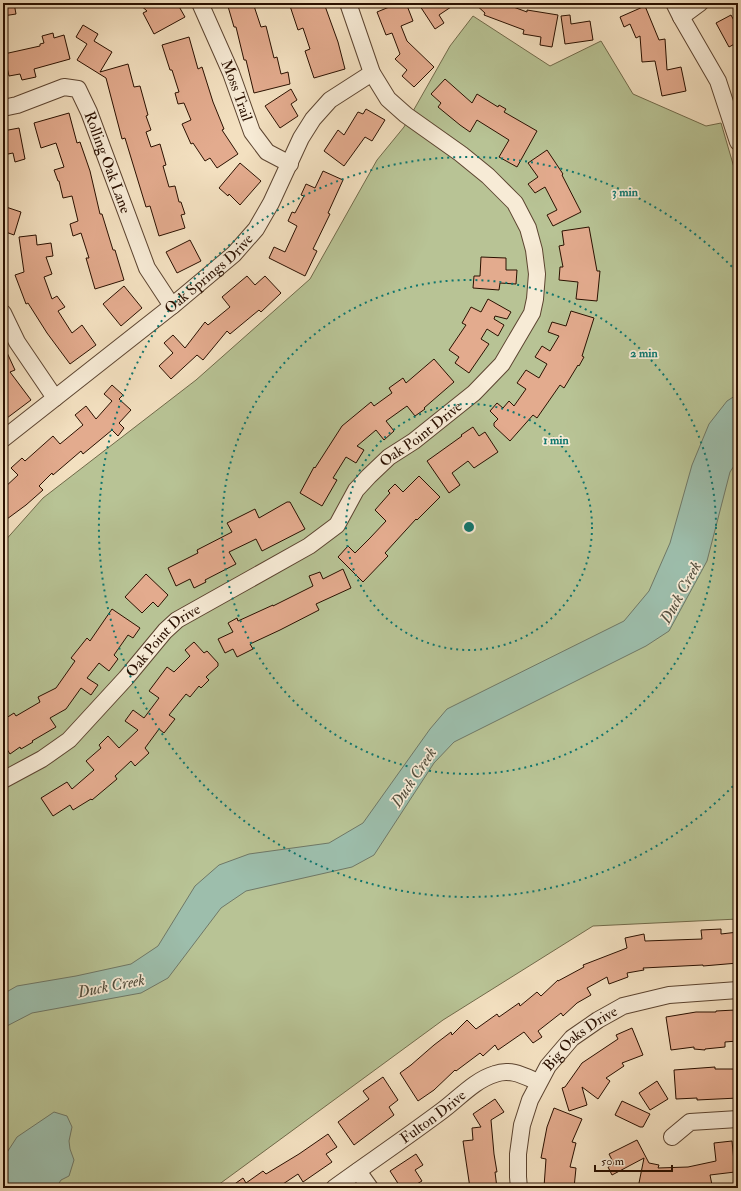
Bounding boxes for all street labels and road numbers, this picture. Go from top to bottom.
street label: Moss Trail [216,57,256,124]
street label: Rolling Oak Lane [80,109,135,216]
street label: Oak Springs Drive [161,230,257,318]
street label: Oak Point Drive [376,397,466,471]
street label: Oak Point Drive [122,600,204,681]
street label: Big Oaks Drive [539,1002,621,1075]
street label: Fulton Drive [396,1086,470,1148]

